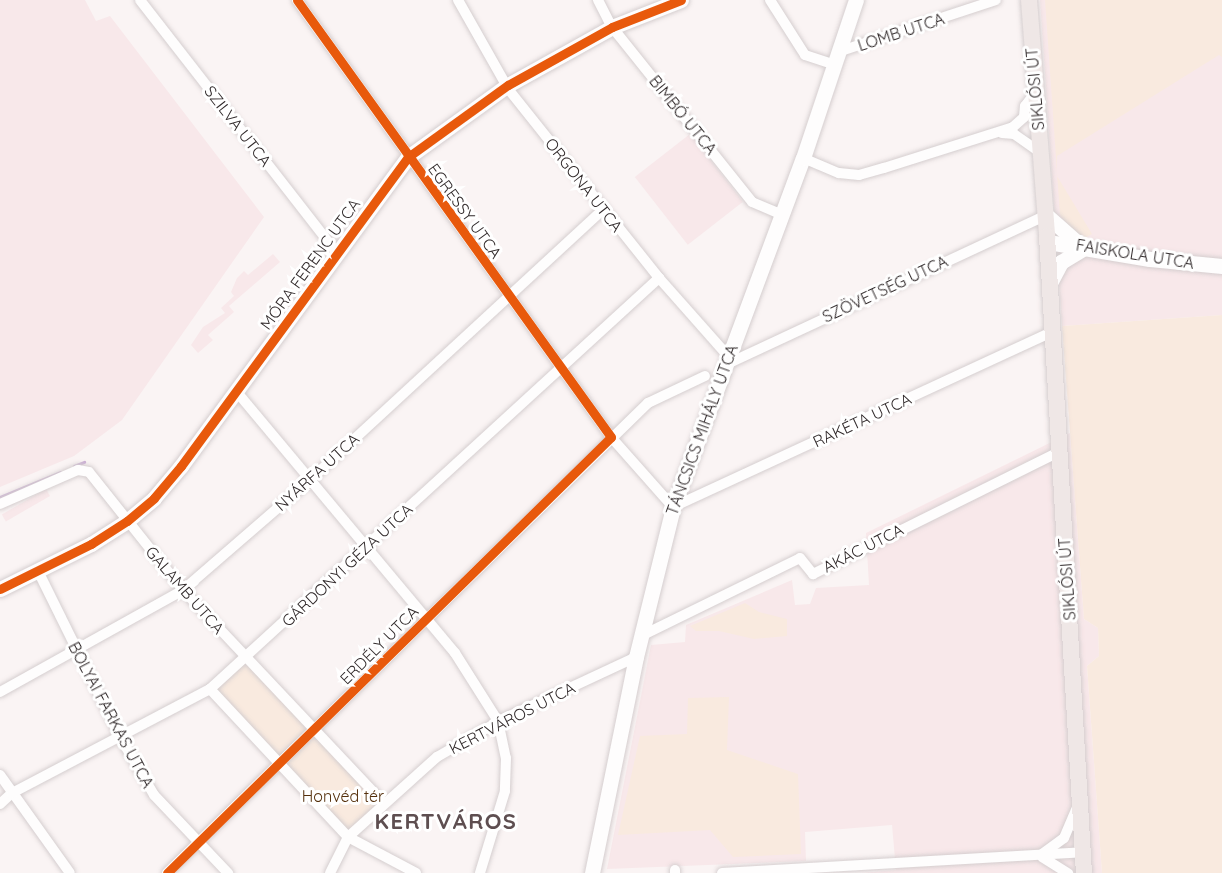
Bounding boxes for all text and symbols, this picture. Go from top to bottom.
street label: LOMB UTCA [855,9,947,55]
street label: SIKLÓSI ÚT [1022,47,1048,131]
street label: BIMBÓ UTCA [645,72,721,158]
street label: SZILVA UTCA [200,82,276,170]
street label: ORGONA UTCA [541,134,627,236]
street label: EGRESSY UTCA [424,160,506,262]
street label: MÓRA FERENC UTCA [256,195,364,333]
street label: FAISKOLA UTCA [1075,235,1195,273]
street label: SZÖVETSÉG UTCA [819,252,951,326]
street label: TÁNCSICS MIHÁLY UTCA [662,342,742,518]
street label: RAKÉTA UTCA [810,389,914,451]
street label: NYÁRFA UTCA [271,429,363,515]
street label: GÁRDONYI GÉZA UTCA [278,499,416,631]
street label: AKÁC UTCA [819,519,907,577]
street label: SIKLÓSI ÚT [1055,537,1079,621]
street label: GALAMB UTCA [142,542,228,638]
street label: ERDÉLY UTCA [336,602,422,688]
street label: BOLYAI FARKAS UTCA [64,639,158,791]
street label: KERTVÁROS UTCA [446,678,578,758]
park label: Honvéd tér [302,786,384,806]
district label: KERTVÁROS [375,809,517,835]

